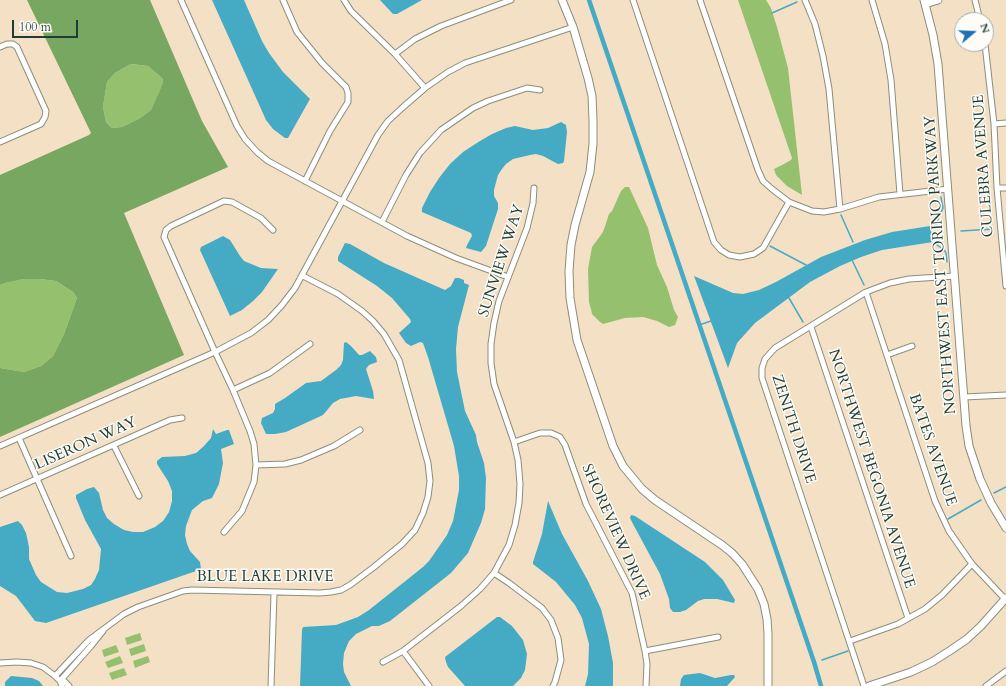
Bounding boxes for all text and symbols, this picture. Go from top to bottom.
scale bar [14,12,80,38]
north arrow [954,12,994,52]
text: 100 m [19,19,51,35]
text: N [976,21,994,35]
street label: CULEBRA AVENUE [970,94,998,238]
street label: NORTHWEST EAST TORINO PARKWAY [922,115,960,415]
street label: SUNVIEW WAY [475,203,529,319]
street label: NORTHWEST BEGONIA AVENUE [824,347,918,591]
street label: ZENITH DRIVE [767,372,819,486]
street label: BATES AVENUE [904,391,960,509]
street label: LISERON WAY [32,413,140,475]
street label: SHOREVIEW DRIVE [577,461,653,603]
street label: BLUE LAKE DRIVE [197,569,333,587]

